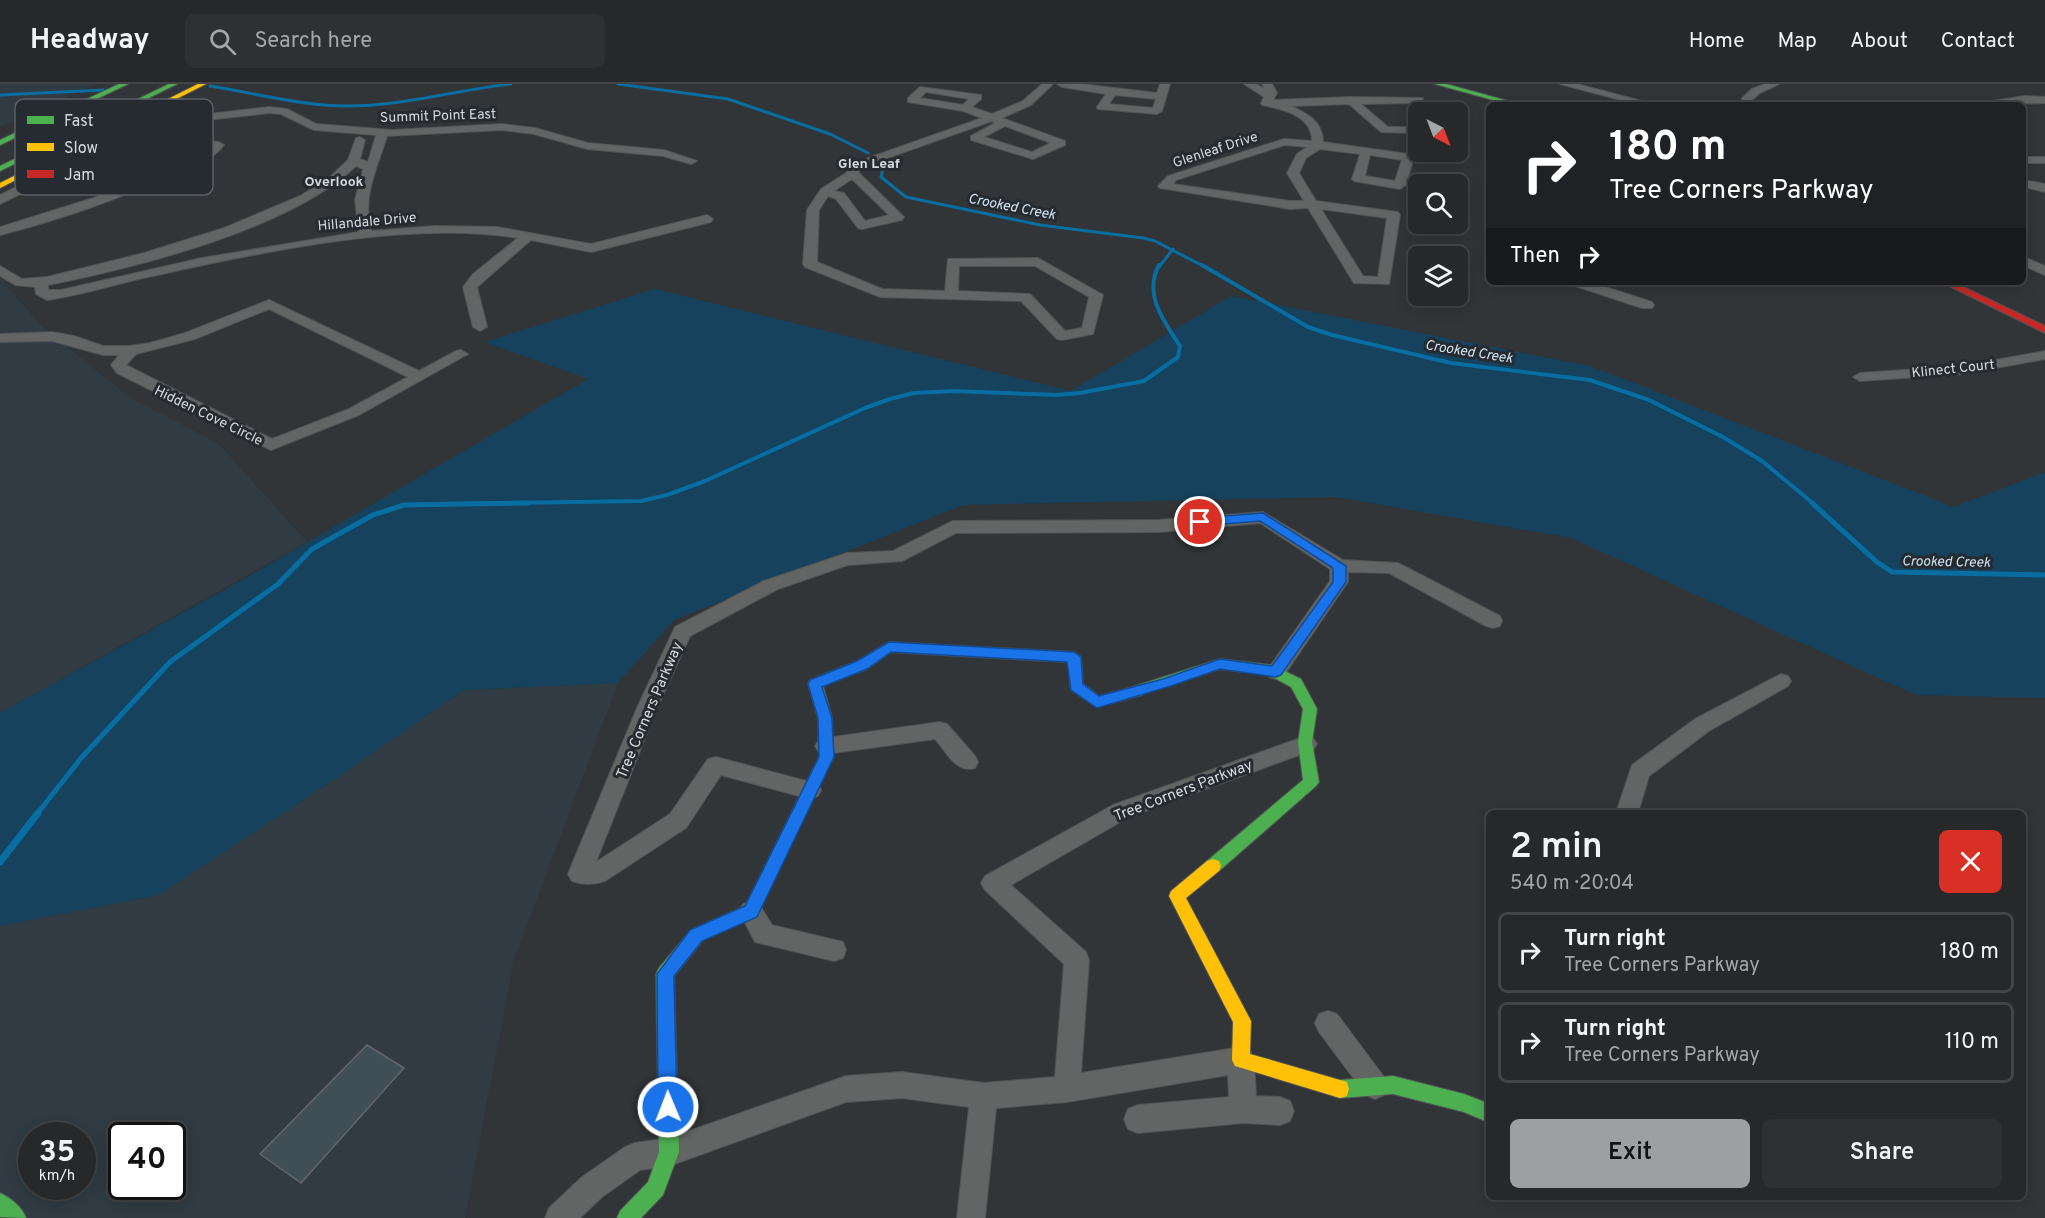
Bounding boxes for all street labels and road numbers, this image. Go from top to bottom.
street label: Summit Point East [380,106,496,127]
street label: Glenleaf Drive [1171,129,1260,172]
street label: Hillandale Drive [317,210,417,235]
street label: Klinect Court [1911,357,1996,382]
street label: Hidden Cove Circle [151,383,265,450]
street label: Tree Corners Parkway [613,639,688,782]
street label: Tree Corners Parkway [1112,756,1256,827]

